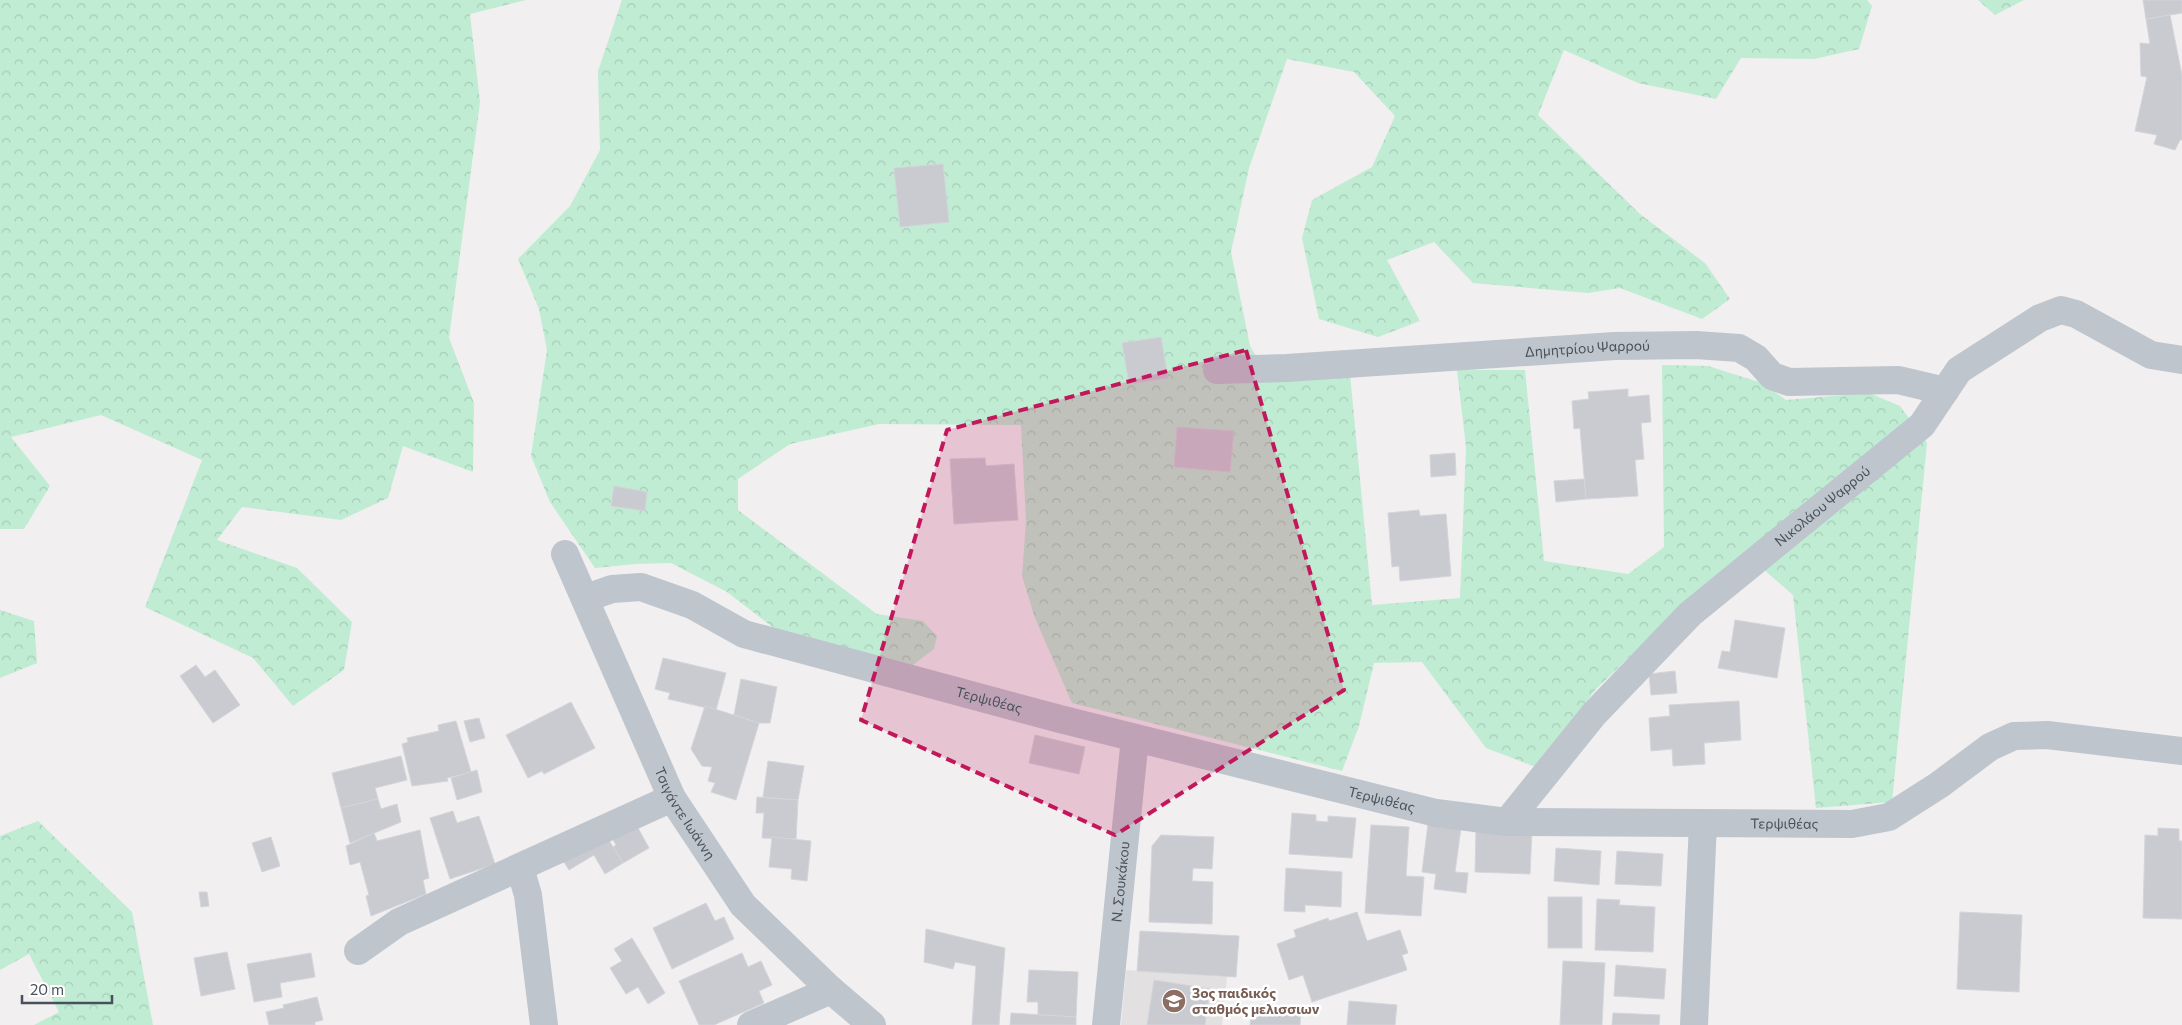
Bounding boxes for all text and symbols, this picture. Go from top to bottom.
street label: Δημητρίου Ψαρρού [1524,337,1650,360]
street label: Νικολάου Ψαρρού [1771,462,1873,550]
street label: Τερψιθέας [954,682,1024,717]
street label: Τσιγάντε Ιωάννη [651,764,719,863]
street label: Τερψιθέας [1347,782,1417,815]
street label: Τερψιθέας [1750,814,1819,832]
street label: Ν. Σουκάκου [1107,840,1133,923]
scale bar [22,972,112,1004]
text: 20 m [30,980,64,998]
place label: 3ος παιδικός σταθμός μελισσιων [1192,984,1320,1017]
school or university icon: 3ος παιδικός σταθμός μελισσιων [1161,988,1187,1014]

